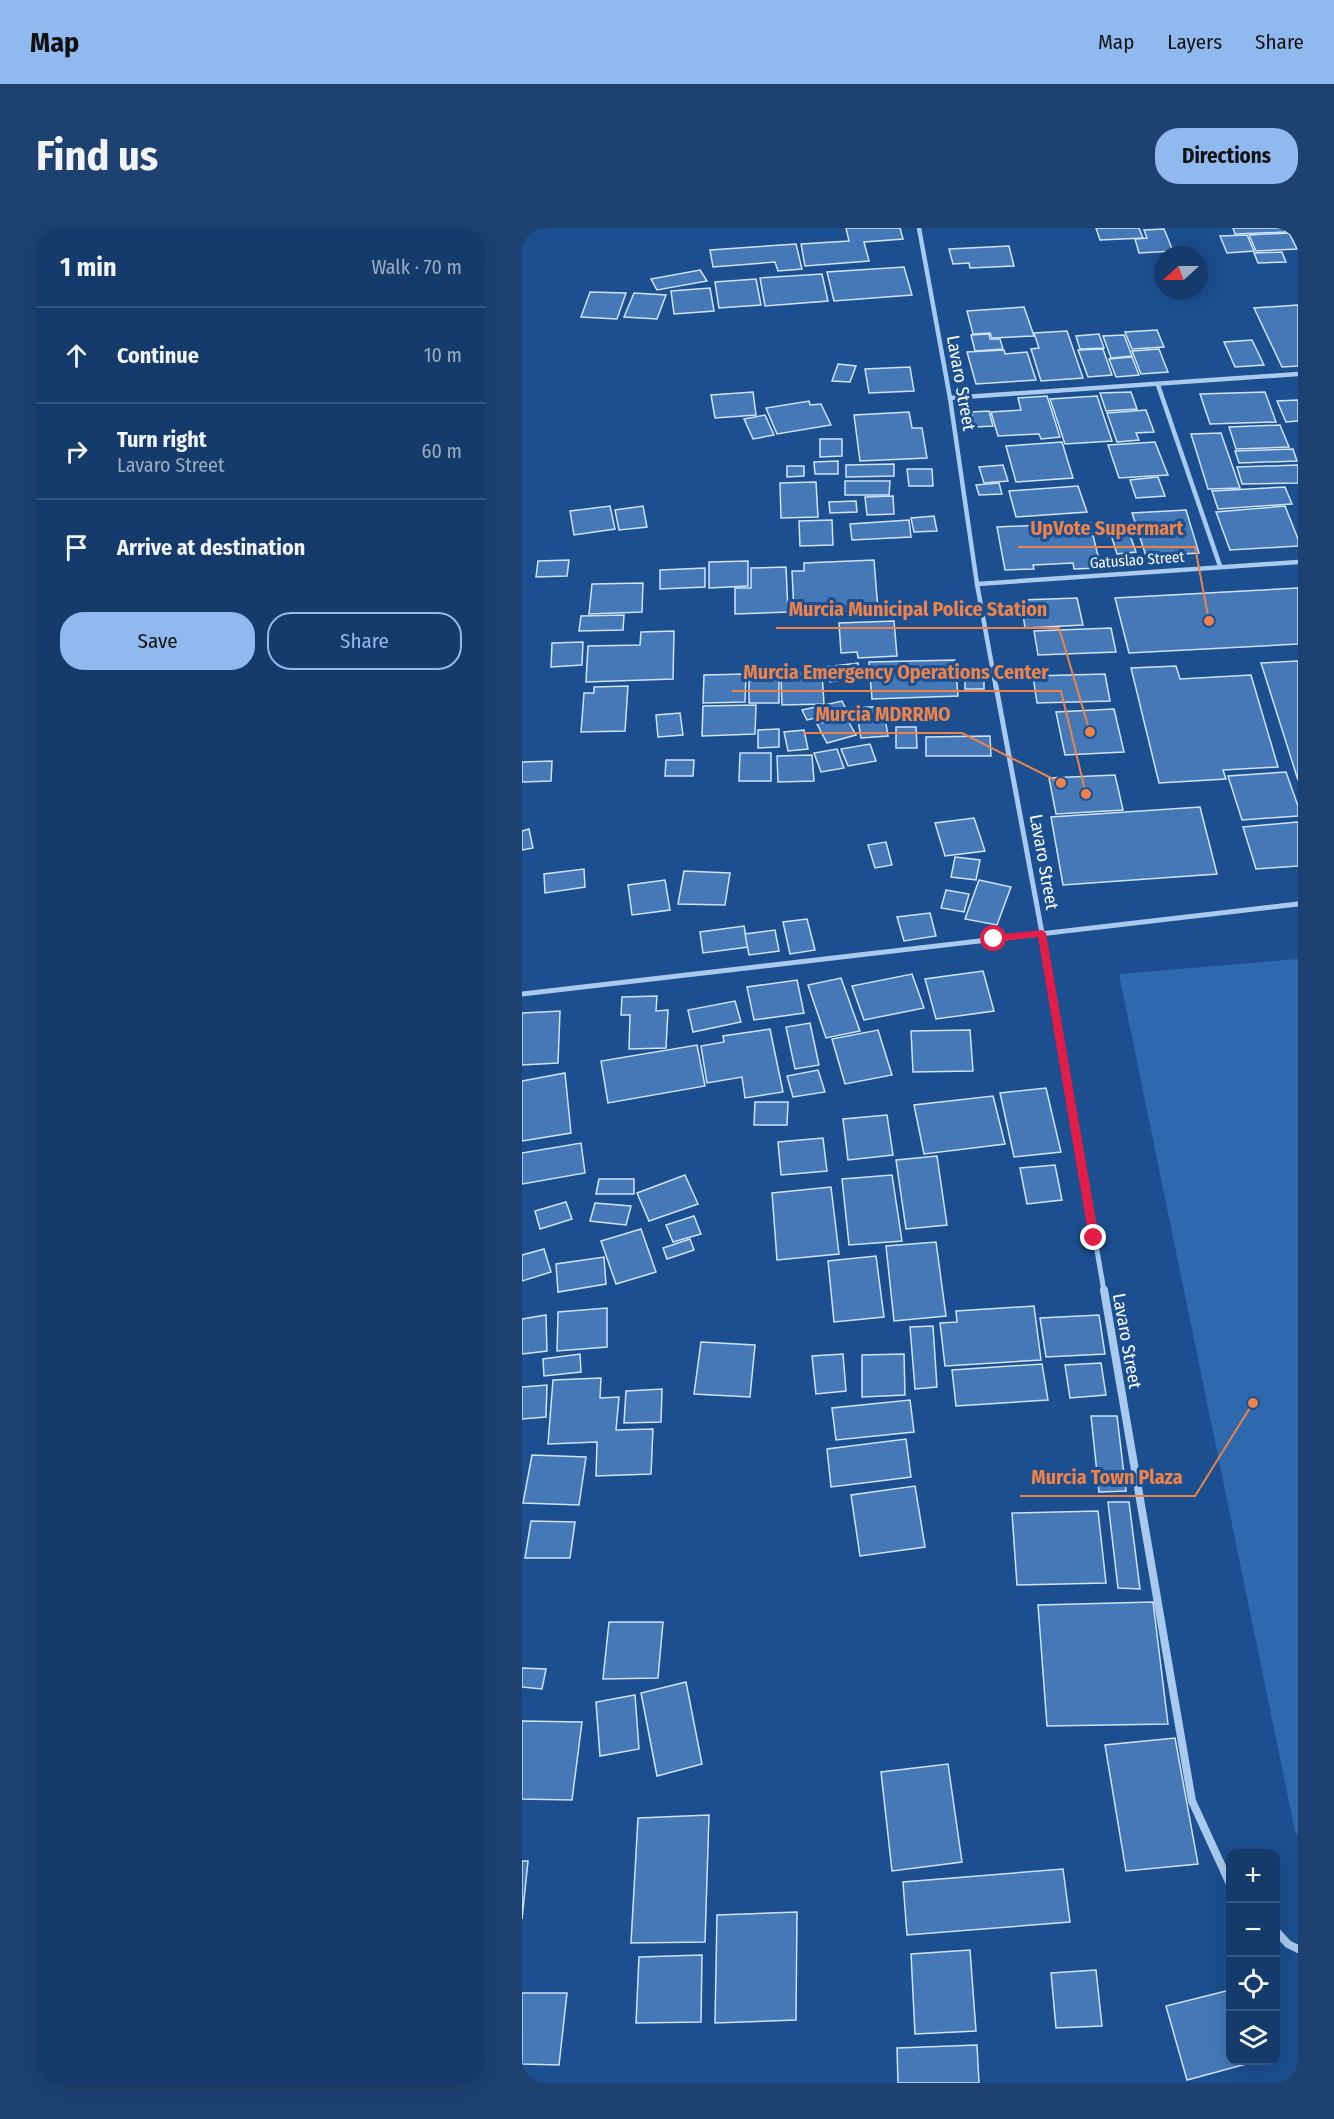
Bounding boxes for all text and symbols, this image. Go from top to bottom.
text: Map [30,26,79,59]
text: Map [1098,29,1134,55]
text: Layers [1167,29,1222,55]
text: Share [1255,29,1304,55]
button: Directions [1155,128,1298,184]
text: Find us [36,131,158,181]
north arrow [1154,246,1208,300]
text: 1 min [60,252,117,283]
text: Walk · 70 m [371,255,462,279]
street label: Lavaro Street [942,333,980,433]
icon: ahead [60,339,93,372]
text: Continue [117,342,199,369]
text: 10 m [424,343,462,367]
text: Turn right [117,426,206,453]
icon: right [60,435,93,468]
text: 60 m [422,439,462,463]
text: Lavaro Street [117,453,224,477]
callout: UpVote Supermart [1018,509,1195,547]
text: UpVote Supermart [1031,516,1184,540]
icon: arrive [60,531,93,564]
text: Arrive at destination [117,534,305,561]
street label: Gatuslao Street [1089,548,1185,572]
callout: Murcia Municipal Police Station [776,590,1059,628]
text: Murcia Municipal Police Station [789,597,1047,621]
button: Save [60,612,255,670]
button: Share [267,612,462,670]
callout: Murcia Emergency Operations Center [732,653,1061,691]
text: Murcia Emergency Operations Center [743,660,1049,684]
callout: Murcia MDRRMO [803,695,962,733]
text: Murcia MDRRMO [815,702,951,726]
street label: Lavaro Street [1025,812,1063,912]
route start [980,925,1006,951]
route end [1080,1224,1106,1250]
street label: Lavaro Street [1108,1291,1146,1391]
callout: Murcia Town Plaza [1020,1458,1195,1496]
text: Murcia Town Plaza [1031,1465,1183,1489]
map controls [1226,1849,1280,2065]
button: + [1226,1849,1280,1903]
button: − [1226,1903,1280,1957]
button: locate [1226,1957,1280,2011]
button: layers [1226,2011,1280,2065]

